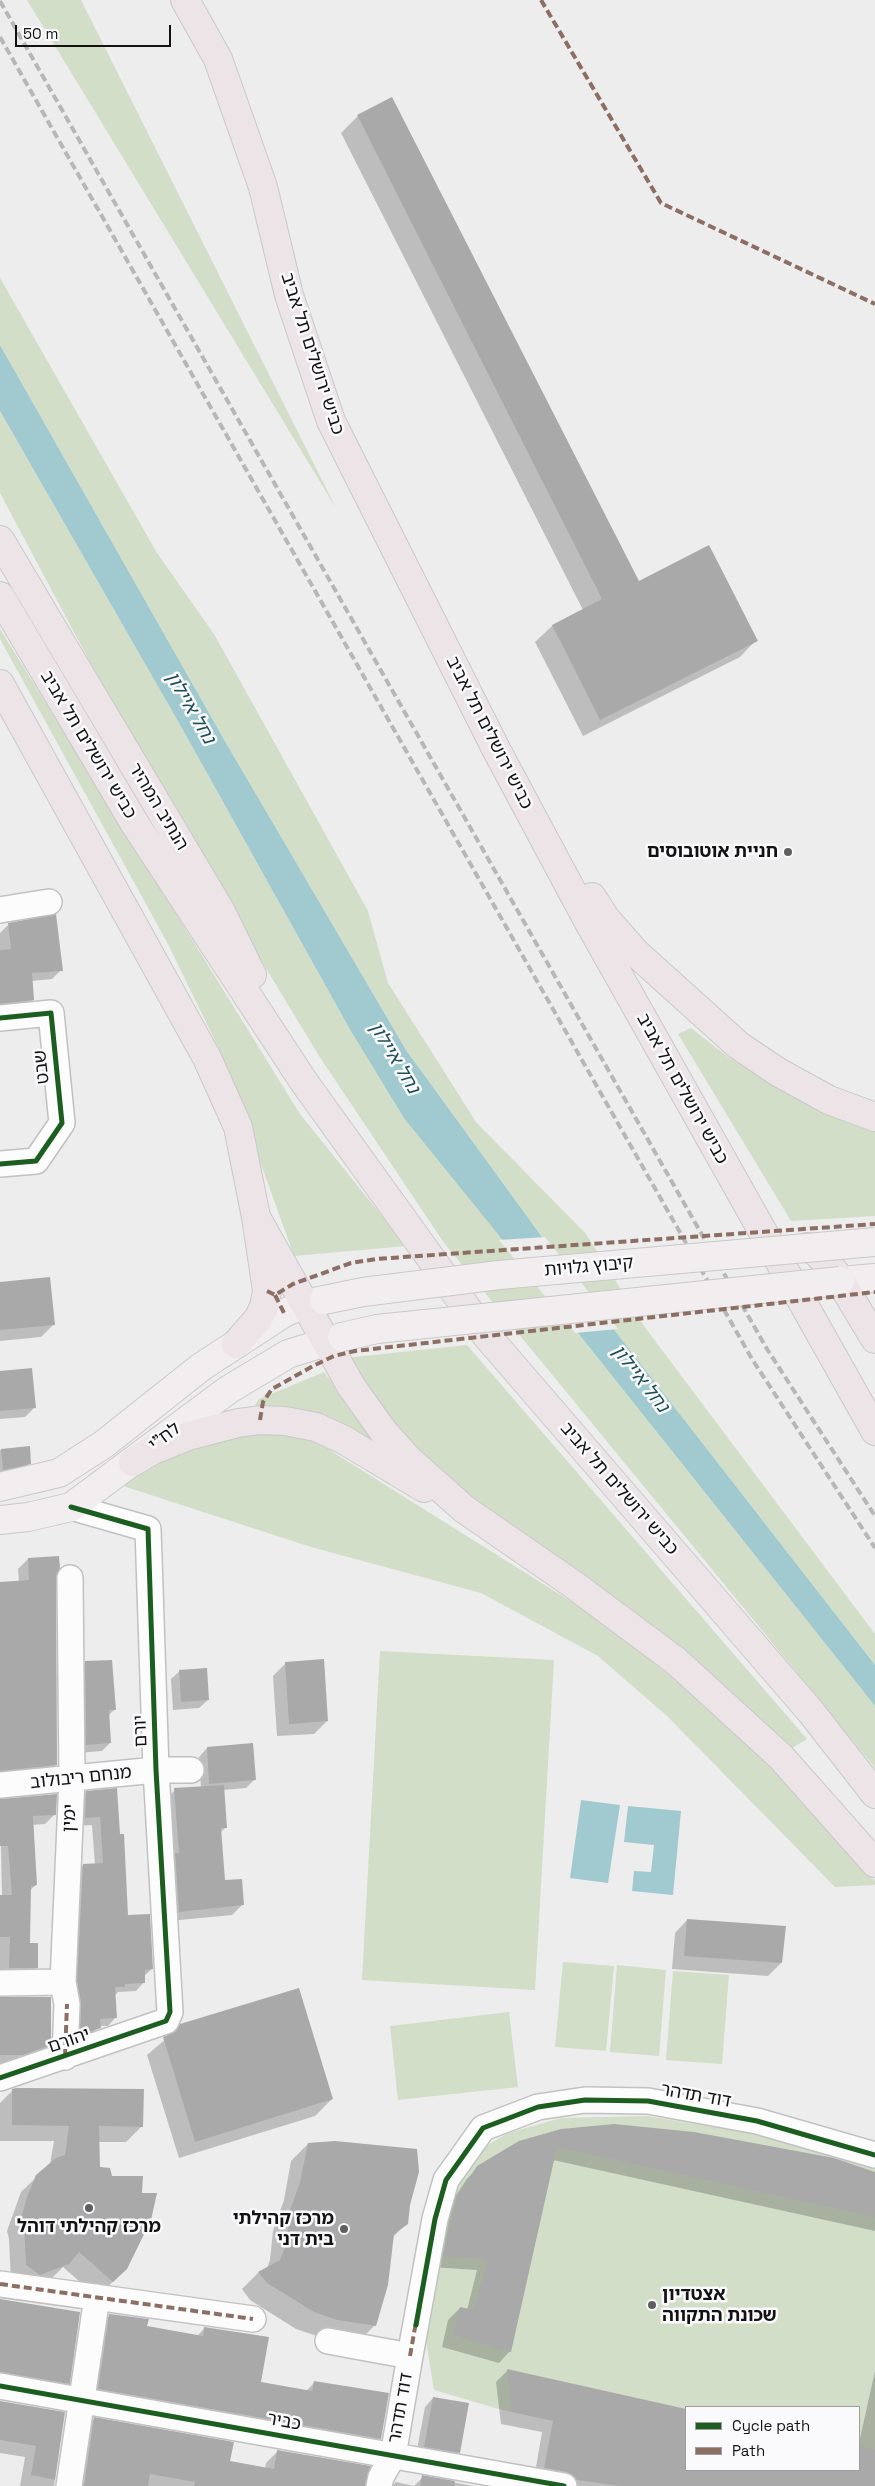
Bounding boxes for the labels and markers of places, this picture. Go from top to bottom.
place label: חניית אוטובוסים [647,841,778,863]
marker: חניית אוטובוסים [782,846,794,858]
marker: מרכז קהילתי דוהל [83,2202,95,2214]
place label: מרכז קהילתי בית דני [233,2208,334,2250]
place label: מרכז קהילתי דוהל [17,2216,161,2238]
marker: מרכז קהילתי בית דני [338,2223,350,2235]
place label: אצטדיון שכונת התקווה [662,2284,777,2326]
marker: אצטדיון שכונת התקווה [646,2299,658,2311]

